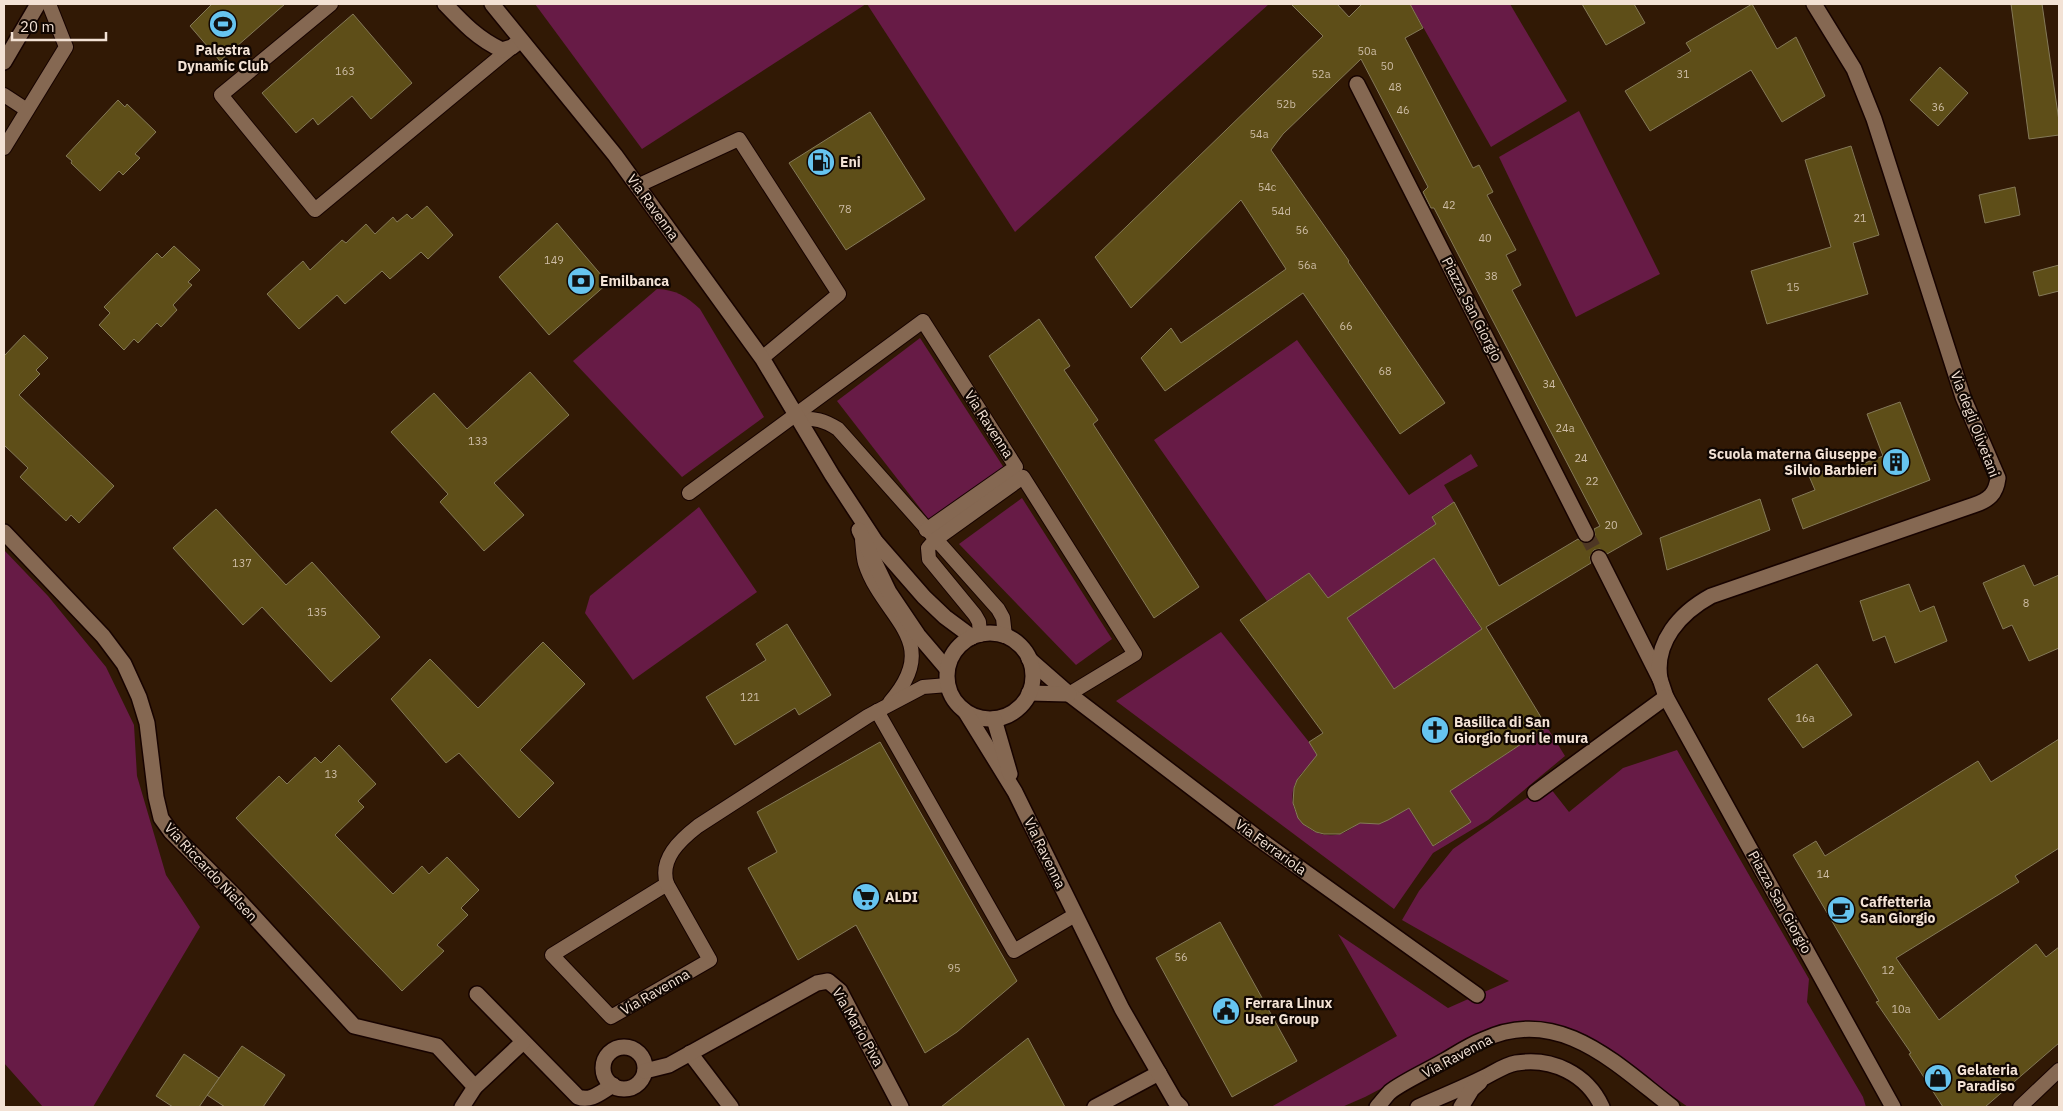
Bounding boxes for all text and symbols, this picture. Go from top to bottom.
sports icon: Palestra Dynamic Club [208,9,238,39]
scale bar [12,10,106,42]
text: 20 m [20,17,55,36]
place label: Palestra Dynamic Club [178,41,268,75]
house number: 50a [1357,44,1377,58]
house number: 50 [1380,59,1394,73]
house number: 163 [335,64,355,78]
house number: 52a [1311,67,1331,81]
house number: 31 [1676,67,1690,81]
house number: 48 [1388,80,1402,94]
house number: 52b [1276,97,1296,111]
house number: 36 [1931,100,1945,114]
house number: 46 [1396,103,1410,117]
house number: 54a [1249,127,1269,141]
fuel station icon: Eni [806,147,836,177]
place label: Eni [840,153,861,171]
street label: Via Ravenna [623,171,683,244]
house number: 54c [1258,180,1277,194]
house number: 42 [1442,198,1456,212]
house number: 78 [838,202,852,216]
house number: 54d [1271,204,1291,218]
house number: 21 [1853,211,1867,225]
house number: 56 [1295,223,1309,237]
house number: 40 [1478,231,1492,245]
house number: 149 [544,253,564,267]
street label: Piazza San Giorgio [1438,254,1506,364]
house number: 56a [1297,258,1317,272]
bank icon: Emilbanca [566,266,596,296]
house number: 38 [1484,269,1498,283]
place label: Emilbanca [600,272,669,290]
house number: 15 [1786,280,1800,294]
house number: 66 [1339,319,1353,333]
house number: 68 [1378,364,1392,378]
street label: Via degli Olivetani [1947,368,2003,480]
house number: 34 [1542,377,1556,391]
street label: Via Ravenna [961,387,1018,462]
house number: 24a [1555,421,1575,435]
house number: 133 [468,434,488,448]
place label: Scuola materna Giuseppe Silvio Barbieri [1708,445,1877,479]
building icon: Scuola materna Giuseppe Silvio Barbieri [1881,447,1911,477]
house number: 24 [1574,451,1588,465]
house number: 22 [1585,474,1599,488]
house number: 20 [1604,518,1618,532]
house number: 137 [232,556,252,570]
house number: 8 [2023,596,2029,610]
house number: 135 [307,605,327,619]
house number: 121 [740,690,760,704]
house number: 16a [1795,711,1815,725]
place label: Basilica di San Giorgio fuori le mura [1454,713,1588,747]
church icon: Basilica di San Giorgio fuori le mura [1420,715,1450,745]
house number: 13 [324,767,338,781]
street label: Via Ravenna [1020,815,1070,892]
street label: Via Ferrariola [1232,815,1310,879]
street label: Via Riccardo Nielsen [161,819,261,925]
street label: Piazza San Giorgio [1744,847,1816,957]
house number: 14 [1816,867,1830,881]
supermarket icon: ALDI [851,882,881,912]
place label: ALDI [885,888,918,906]
place label: Caffetteria San Giorgio [1860,893,1936,927]
cafe icon: Caffetteria San Giorgio [1826,895,1856,925]
house number: 56 [1174,950,1188,964]
house number: 95 [947,961,961,975]
house number: 12 [1881,963,1895,977]
street label: Via Ravenna [617,965,693,1019]
street label: Via Mario Piva [828,985,888,1070]
place label: Ferrara Linux User Group [1245,994,1333,1028]
public building icon: Ferrara Linux User Group [1211,996,1241,1026]
house number: 10a [1891,1002,1911,1016]
street label: Via Ravenna [1419,1030,1496,1082]
place label: Gelateria Paradiso [1957,1061,2018,1095]
shop icon: Gelateria Paradiso [1923,1063,1953,1093]

